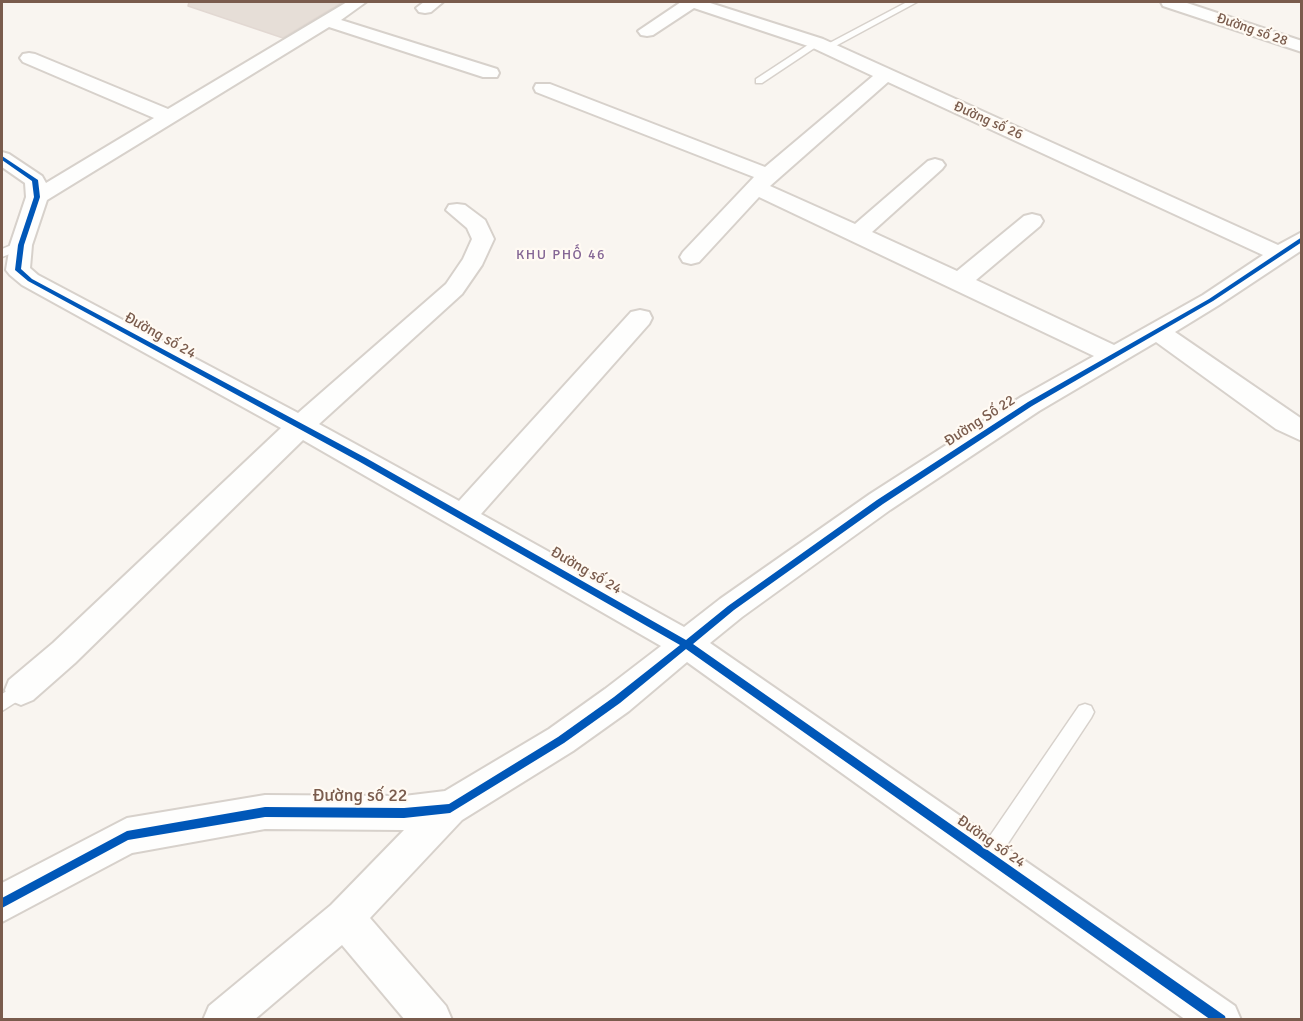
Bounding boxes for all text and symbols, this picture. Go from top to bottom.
street label: Đường số 28 [1214,10,1290,50]
street label: Đường số 26 [951,98,1025,144]
district label: KHU PHỐ 46 [516,247,606,263]
street label: Đường số 24 [121,309,199,363]
street label: Đường Số 22 [941,391,1019,451]
street label: Đường số 24 [547,543,625,599]
street label: Đường số 22 [312,785,408,807]
street label: Đường số 24 [953,812,1029,872]

